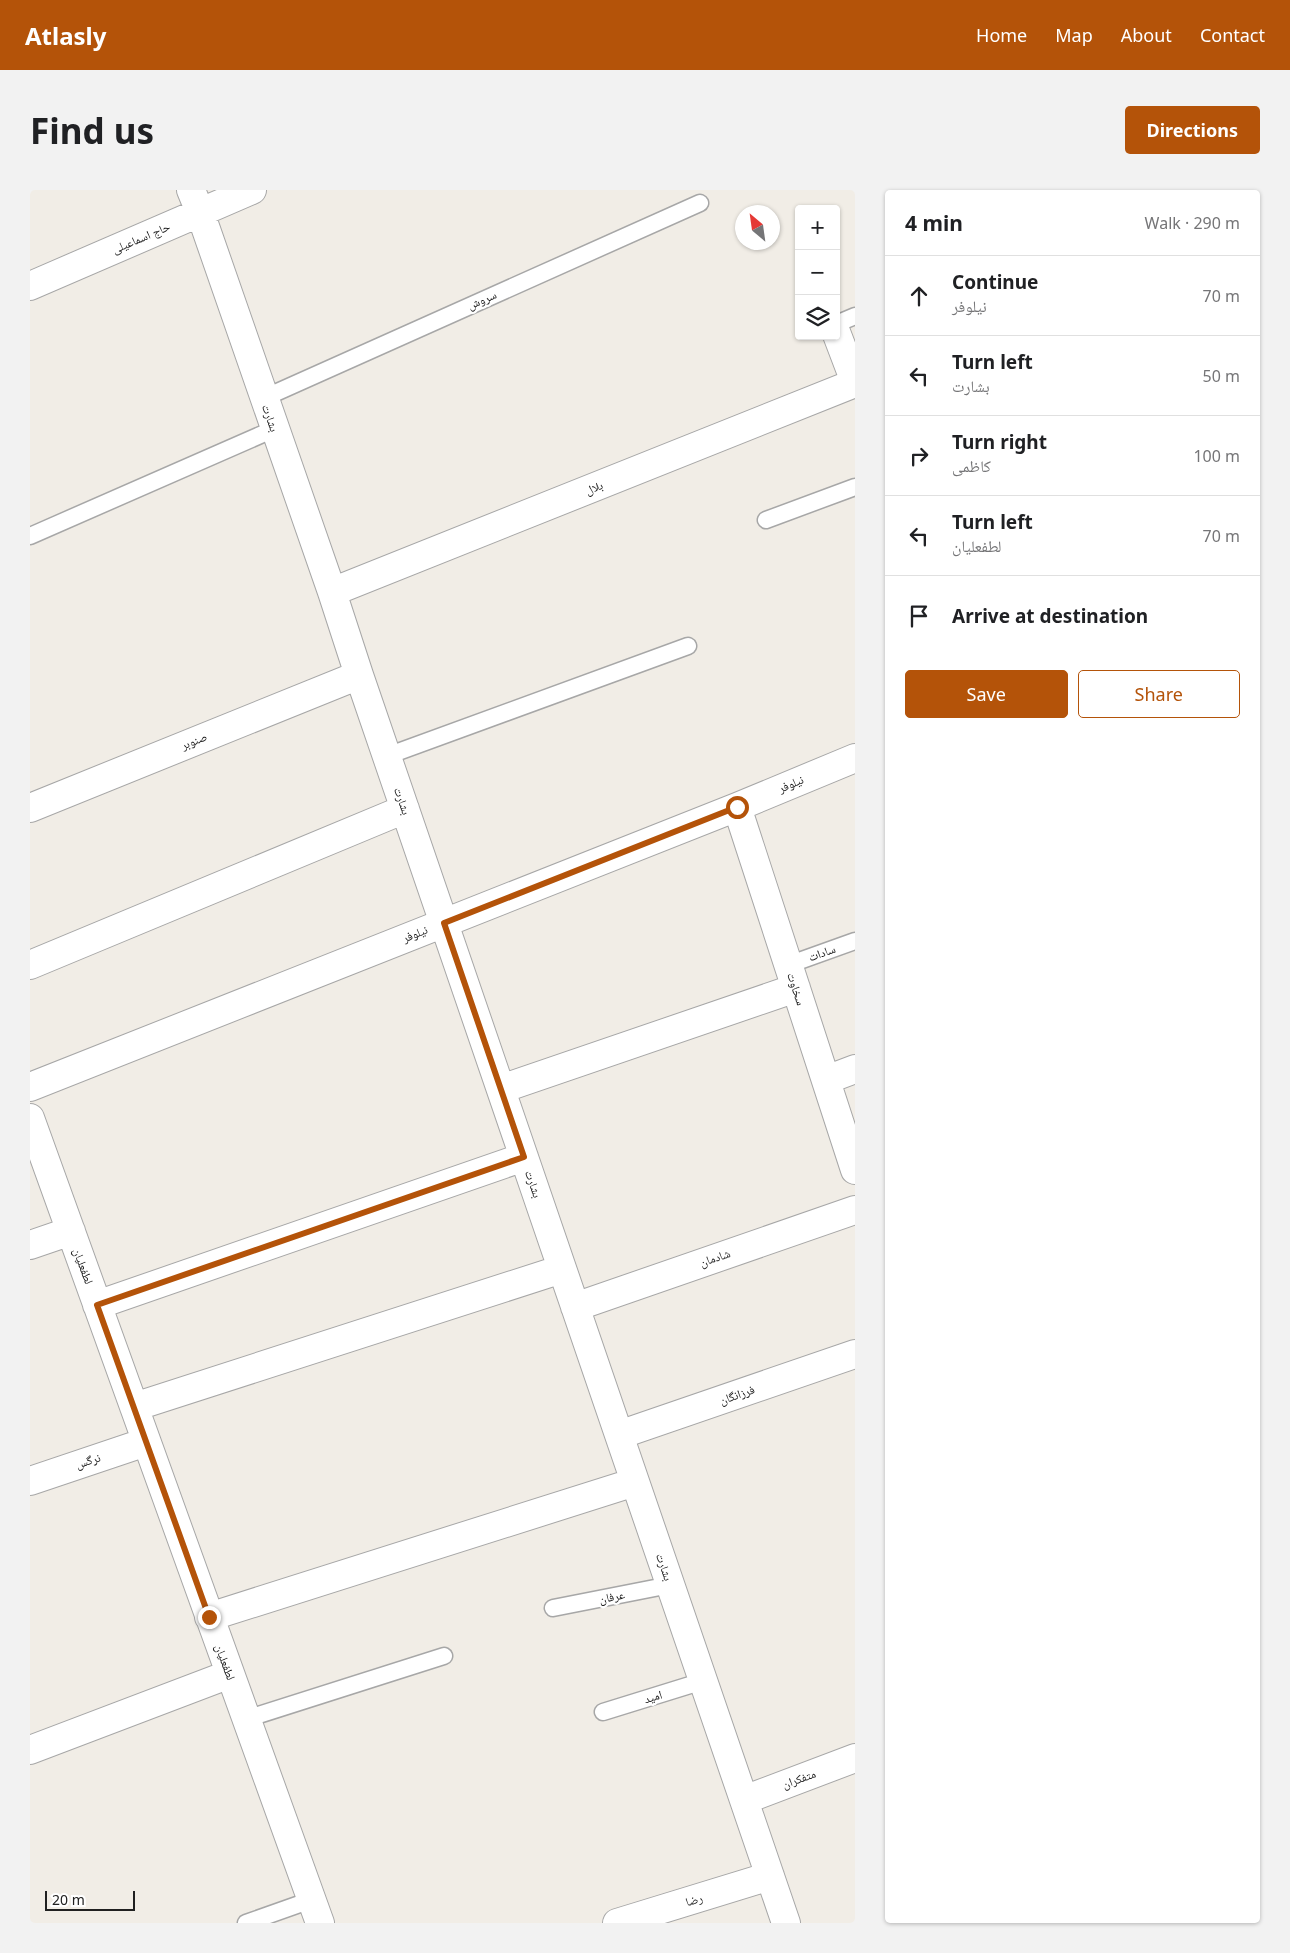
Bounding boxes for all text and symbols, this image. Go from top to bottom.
text: Atlasly [25,19,106,52]
text: Home [976,23,1027,47]
text: Map [1055,23,1093,47]
text: About [1121,23,1172,47]
text: Contact [1200,23,1265,47]
button: Directions [1125,106,1260,154]
text: Find us [30,107,154,154]
north arrow [735,205,780,250]
map controls [795,205,840,340]
button: + [795,205,840,250]
text: 4 min [905,209,963,237]
text: Walk · 290 m [1145,212,1240,234]
street label: حاج اسماعیلی [109,218,173,257]
button: − [795,250,840,295]
text: Continue [952,269,1038,295]
icon: ahead [905,282,933,310]
text: 70 m [1203,285,1240,307]
street label: سروش [464,286,499,314]
button: layers [795,295,840,340]
text: نیلوفر [952,295,987,317]
text: Turn left [952,349,1033,375]
icon: left [905,362,933,390]
text: 50 m [1203,365,1240,387]
text: بشارت [952,375,990,397]
street label: بشارت [258,402,283,434]
text: Turn right [952,429,1047,455]
icon: right [905,442,933,470]
text: 100 m [1193,445,1240,467]
text: کاظمی [952,455,991,477]
street label: بلال [582,476,605,499]
text: Turn left [952,509,1033,535]
icon: left [905,522,933,550]
text: 70 m [1203,525,1240,547]
text: لطفعلیان [952,535,1001,557]
icon: arrive [905,602,933,630]
text: Arrive at destination [952,603,1148,629]
button: Save [905,670,1068,718]
button: Share [1078,670,1240,718]
street label: صنوبر [177,728,209,754]
street label: نیلوفر [775,771,806,797]
street label: بشارت [390,785,415,817]
route start [726,796,749,819]
street label: نیلوفر [399,921,430,947]
street label: سادات [806,940,838,965]
street label: سخاوت [783,970,810,1008]
street label: بشارت [521,1168,546,1200]
street label: شادمان [697,1244,733,1271]
street label: لطفعلیان [69,1246,98,1286]
street label: فرزانگان [717,1381,757,1408]
street label: نرگس [73,1449,103,1473]
street label: بشارت [652,1551,677,1583]
street label: عرفان [598,1586,626,1607]
route end [198,1606,221,1629]
street label: لطفعلیان [211,1642,240,1682]
street label: امید [642,1686,664,1707]
street label: متفکران [780,1765,818,1792]
scale bar [45,1888,135,1911]
street label: رضا [683,1889,705,1910]
text: 20 m [52,1890,85,1909]

